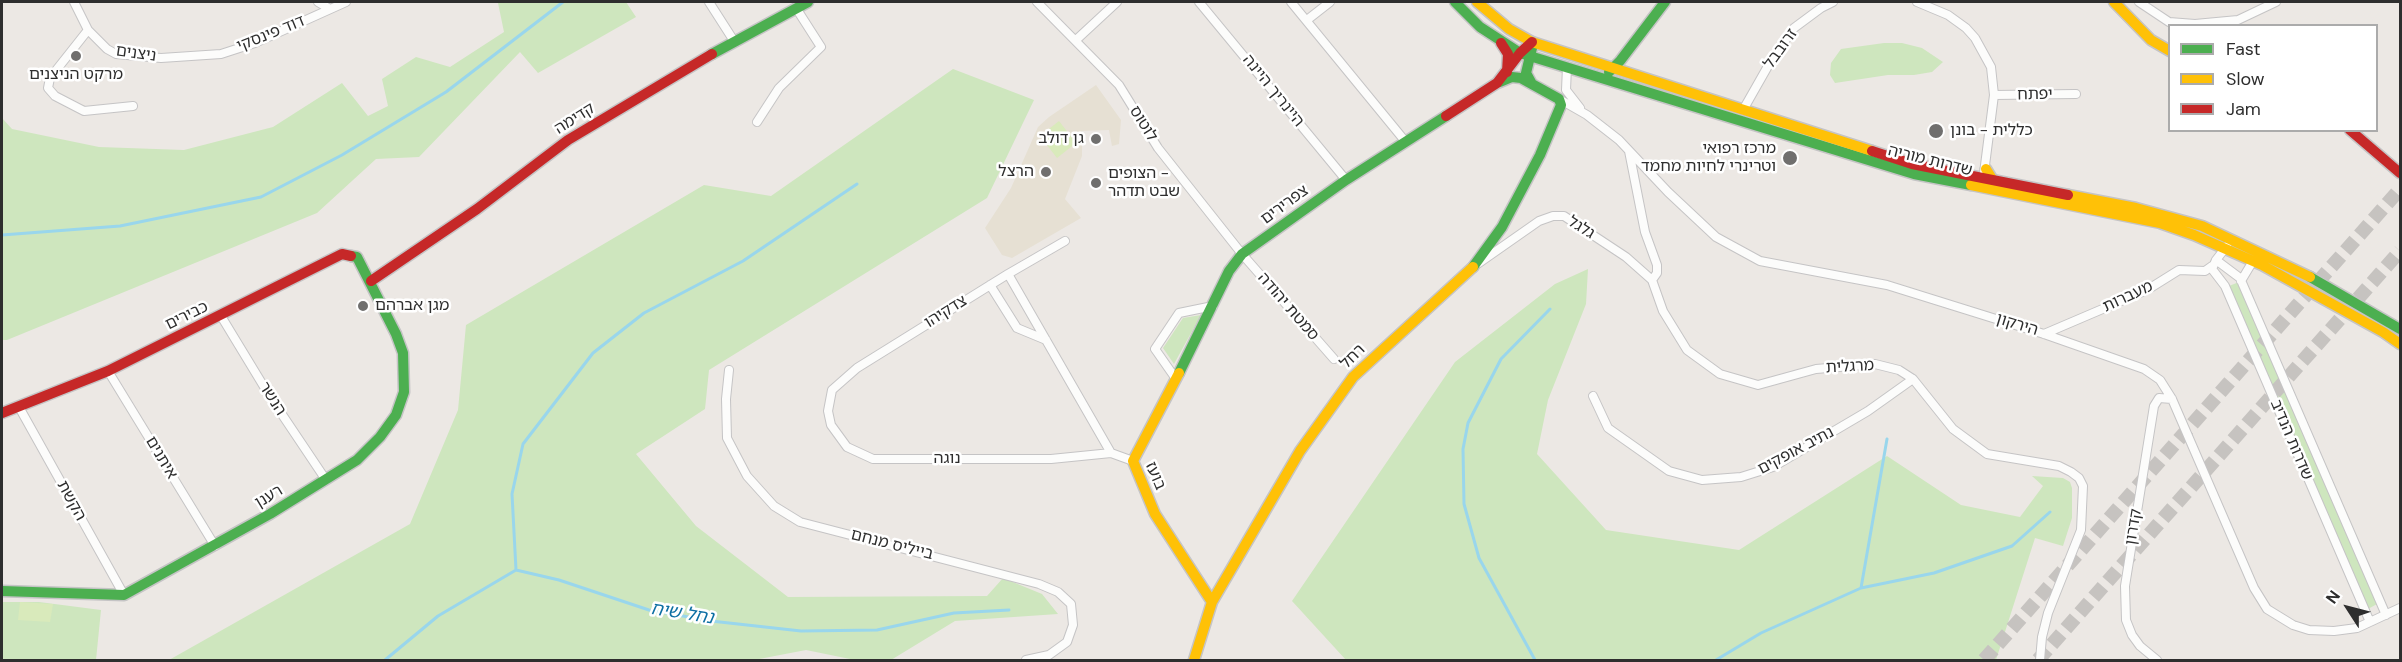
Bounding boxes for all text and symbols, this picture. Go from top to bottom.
street label: דוד פינסקי [234,12,308,56]
legend [2168,24,2378,132]
street label: זרובבל [1760,25,1802,73]
text: Fast [2226,37,2261,61]
street label: ניצנים [115,42,157,66]
marker: מרקט הניצנים [69,49,83,63]
street label: היינריך היינה [1238,51,1308,131]
place label: מרקט הניצנים [29,65,123,85]
text: Slow [2226,67,2265,91]
street label: יפתח [2017,85,2053,105]
text: Jam [2226,97,2261,121]
street label: קדימה [551,99,599,139]
street label: לוטוס [1125,103,1161,145]
place label: כללית - בונן [1950,121,2033,141]
marker: כללית - בונן [1927,122,1945,140]
place label: גן דולב [1038,129,1084,149]
marker: גן דולב [1089,132,1103,146]
place label: מרכז רפואי וטרינרי לחיות מחמד [1641,139,1776,177]
street label: שדרות מוריה [1886,141,1974,181]
marker: מרכז רפואי וטרינרי לחיות מחמד [1781,149,1799,167]
place label: הרצל [998,162,1034,182]
place label: הצופים - שבט תדהר [1108,164,1180,202]
marker: הרצל [1039,165,1053,179]
marker: הצופים - שבט תדהר [1089,176,1103,190]
street label: צפרירים [1257,181,1313,229]
street label: גלגל [1564,212,1598,244]
street label: סמטת יהודה [1253,269,1323,345]
street label: מעברות [2100,277,2156,317]
street label: צדקיהו [921,292,971,332]
place label: מגן אברהם [375,296,449,316]
street label: כבירים [162,297,212,335]
marker: מגן אברהם [356,299,370,313]
street label: הירקון [1994,310,2040,340]
street label: רחל [1337,341,1369,373]
street label: מרגלית [1825,356,1875,378]
street label: הנשר [254,379,290,419]
street label: שדרות הנדיב [2265,397,2317,483]
street label: נתיב אופקים [1755,423,1837,479]
street label: איתנים [141,433,181,483]
street label: נוגה [934,449,960,469]
street label: בועז [1141,459,1169,493]
street label: הקשת [52,478,90,524]
street label: רענן [252,481,286,513]
street label: קדרון [2122,507,2146,547]
street label: בייליס מנחם [849,525,935,565]
north arrow [2318,578,2378,638]
text: N [2321,586,2345,608]
water label: נחל שיח [649,598,715,630]

